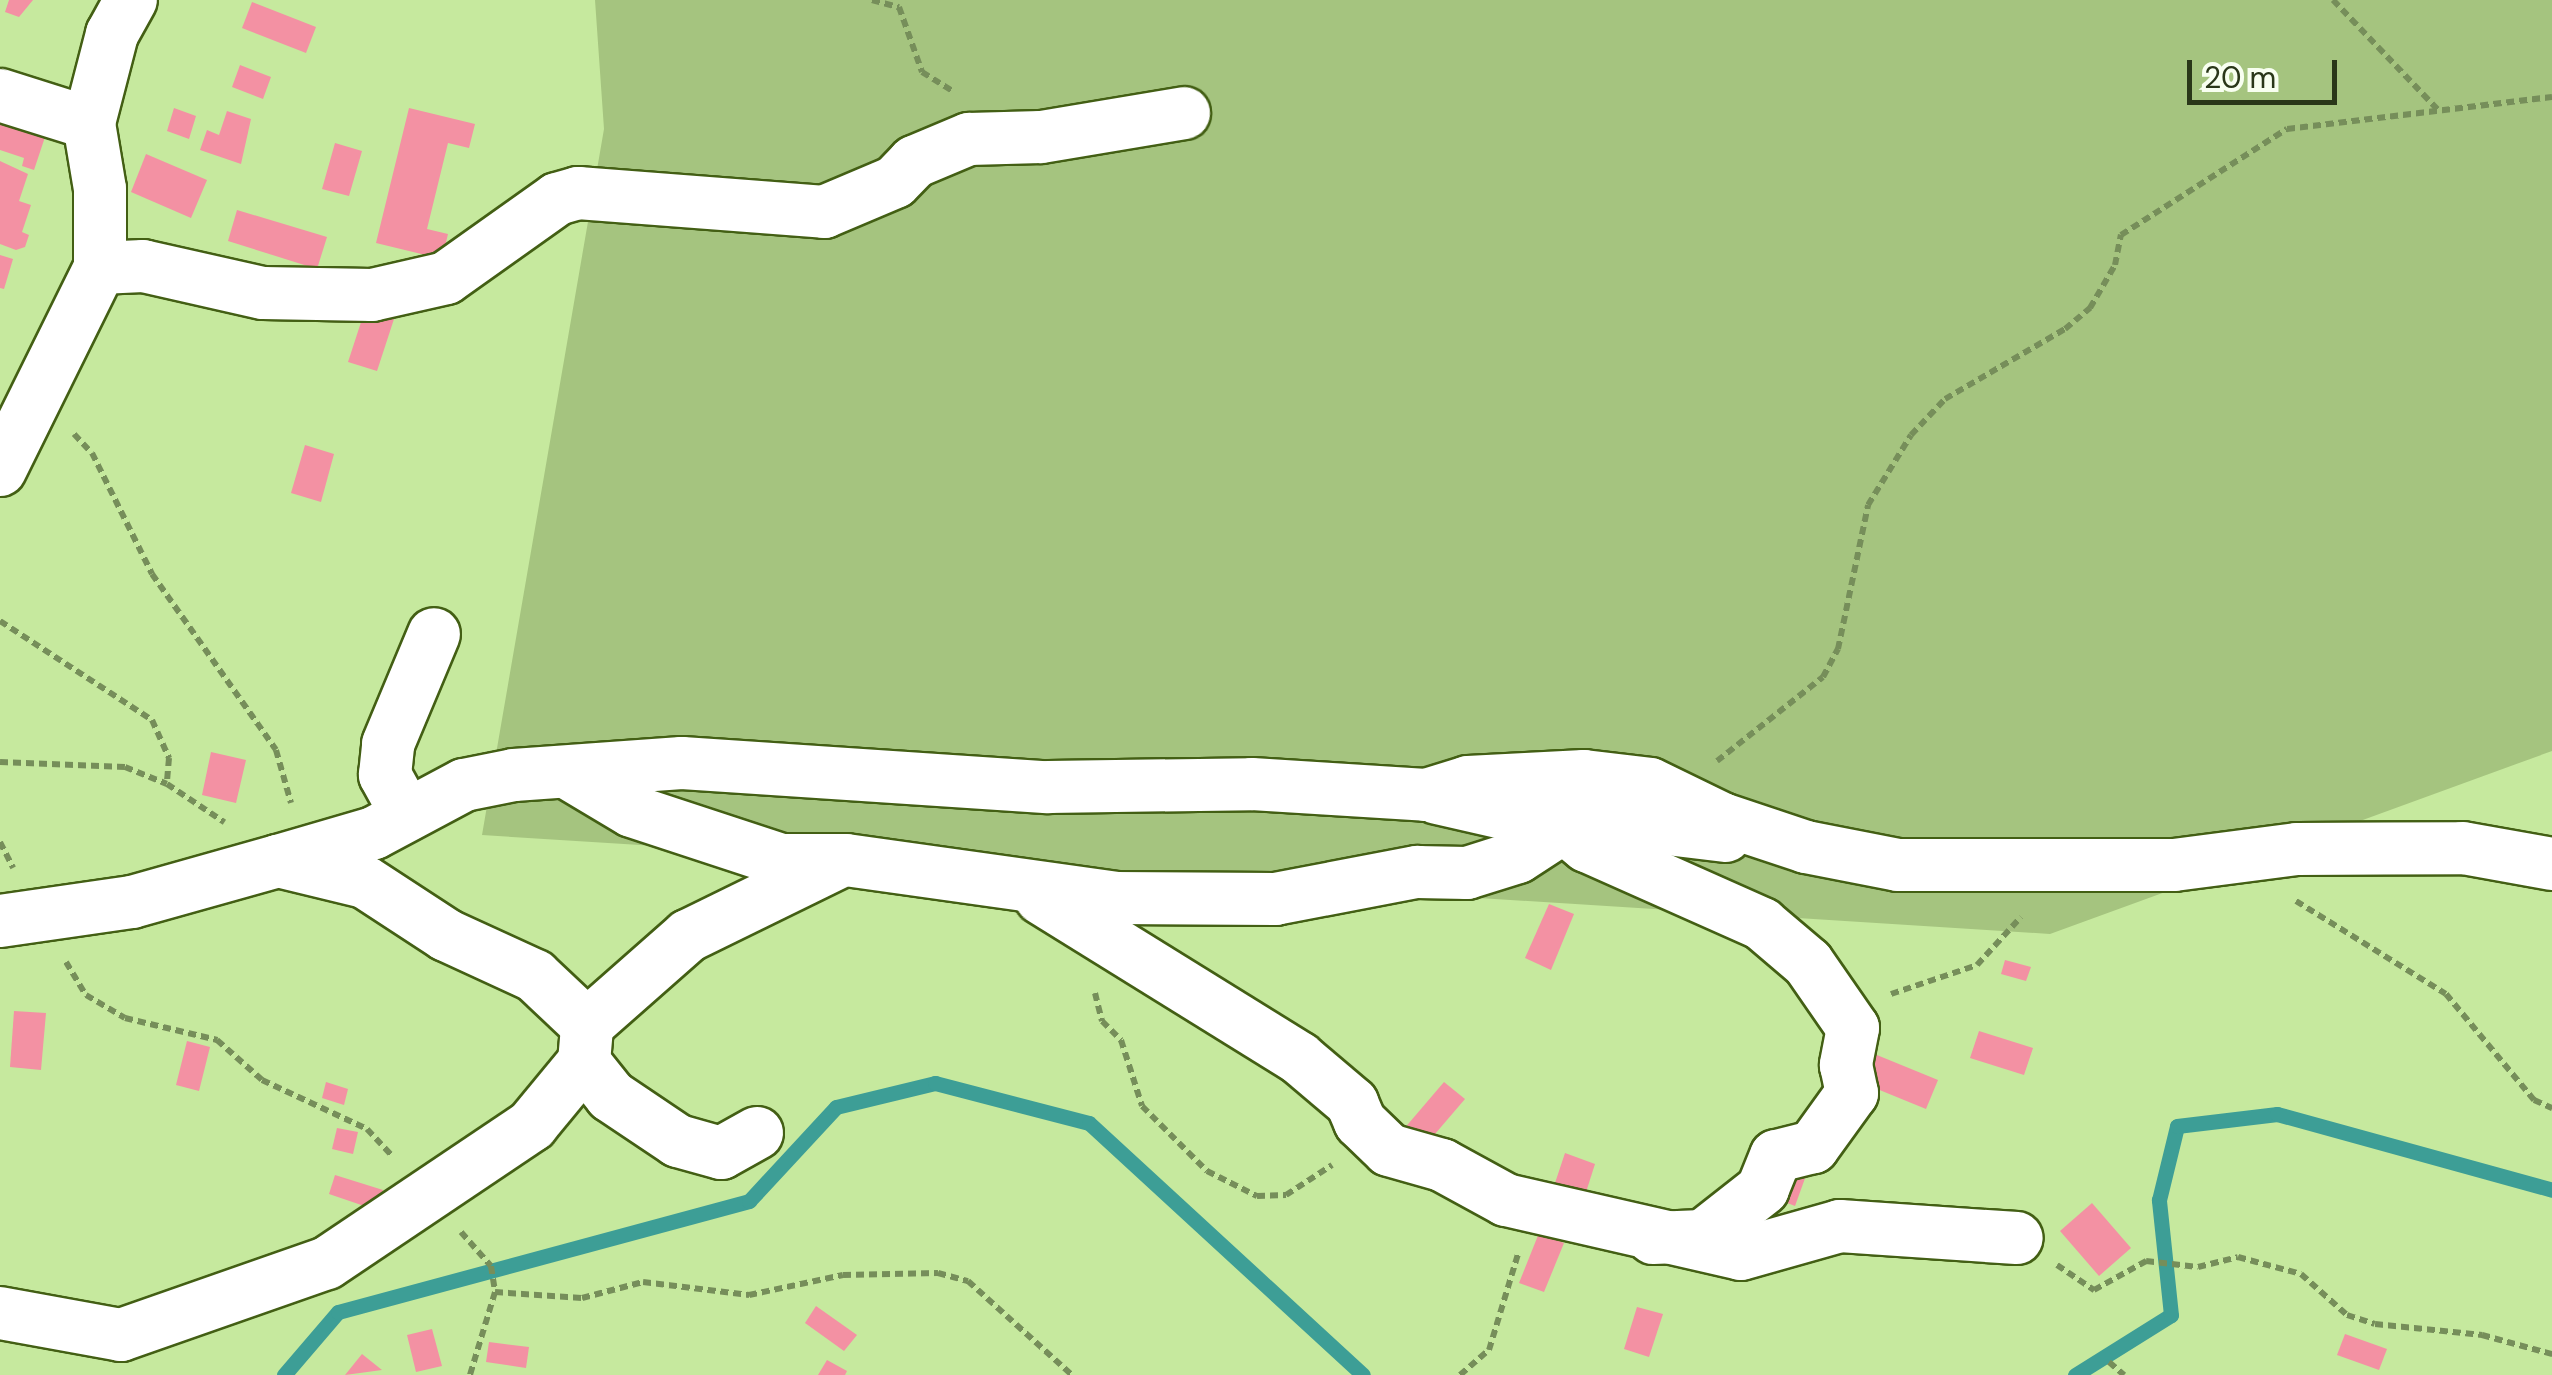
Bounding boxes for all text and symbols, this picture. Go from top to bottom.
scale bar [2192,40,2342,102]
text: 20 m [2204,58,2276,97]

